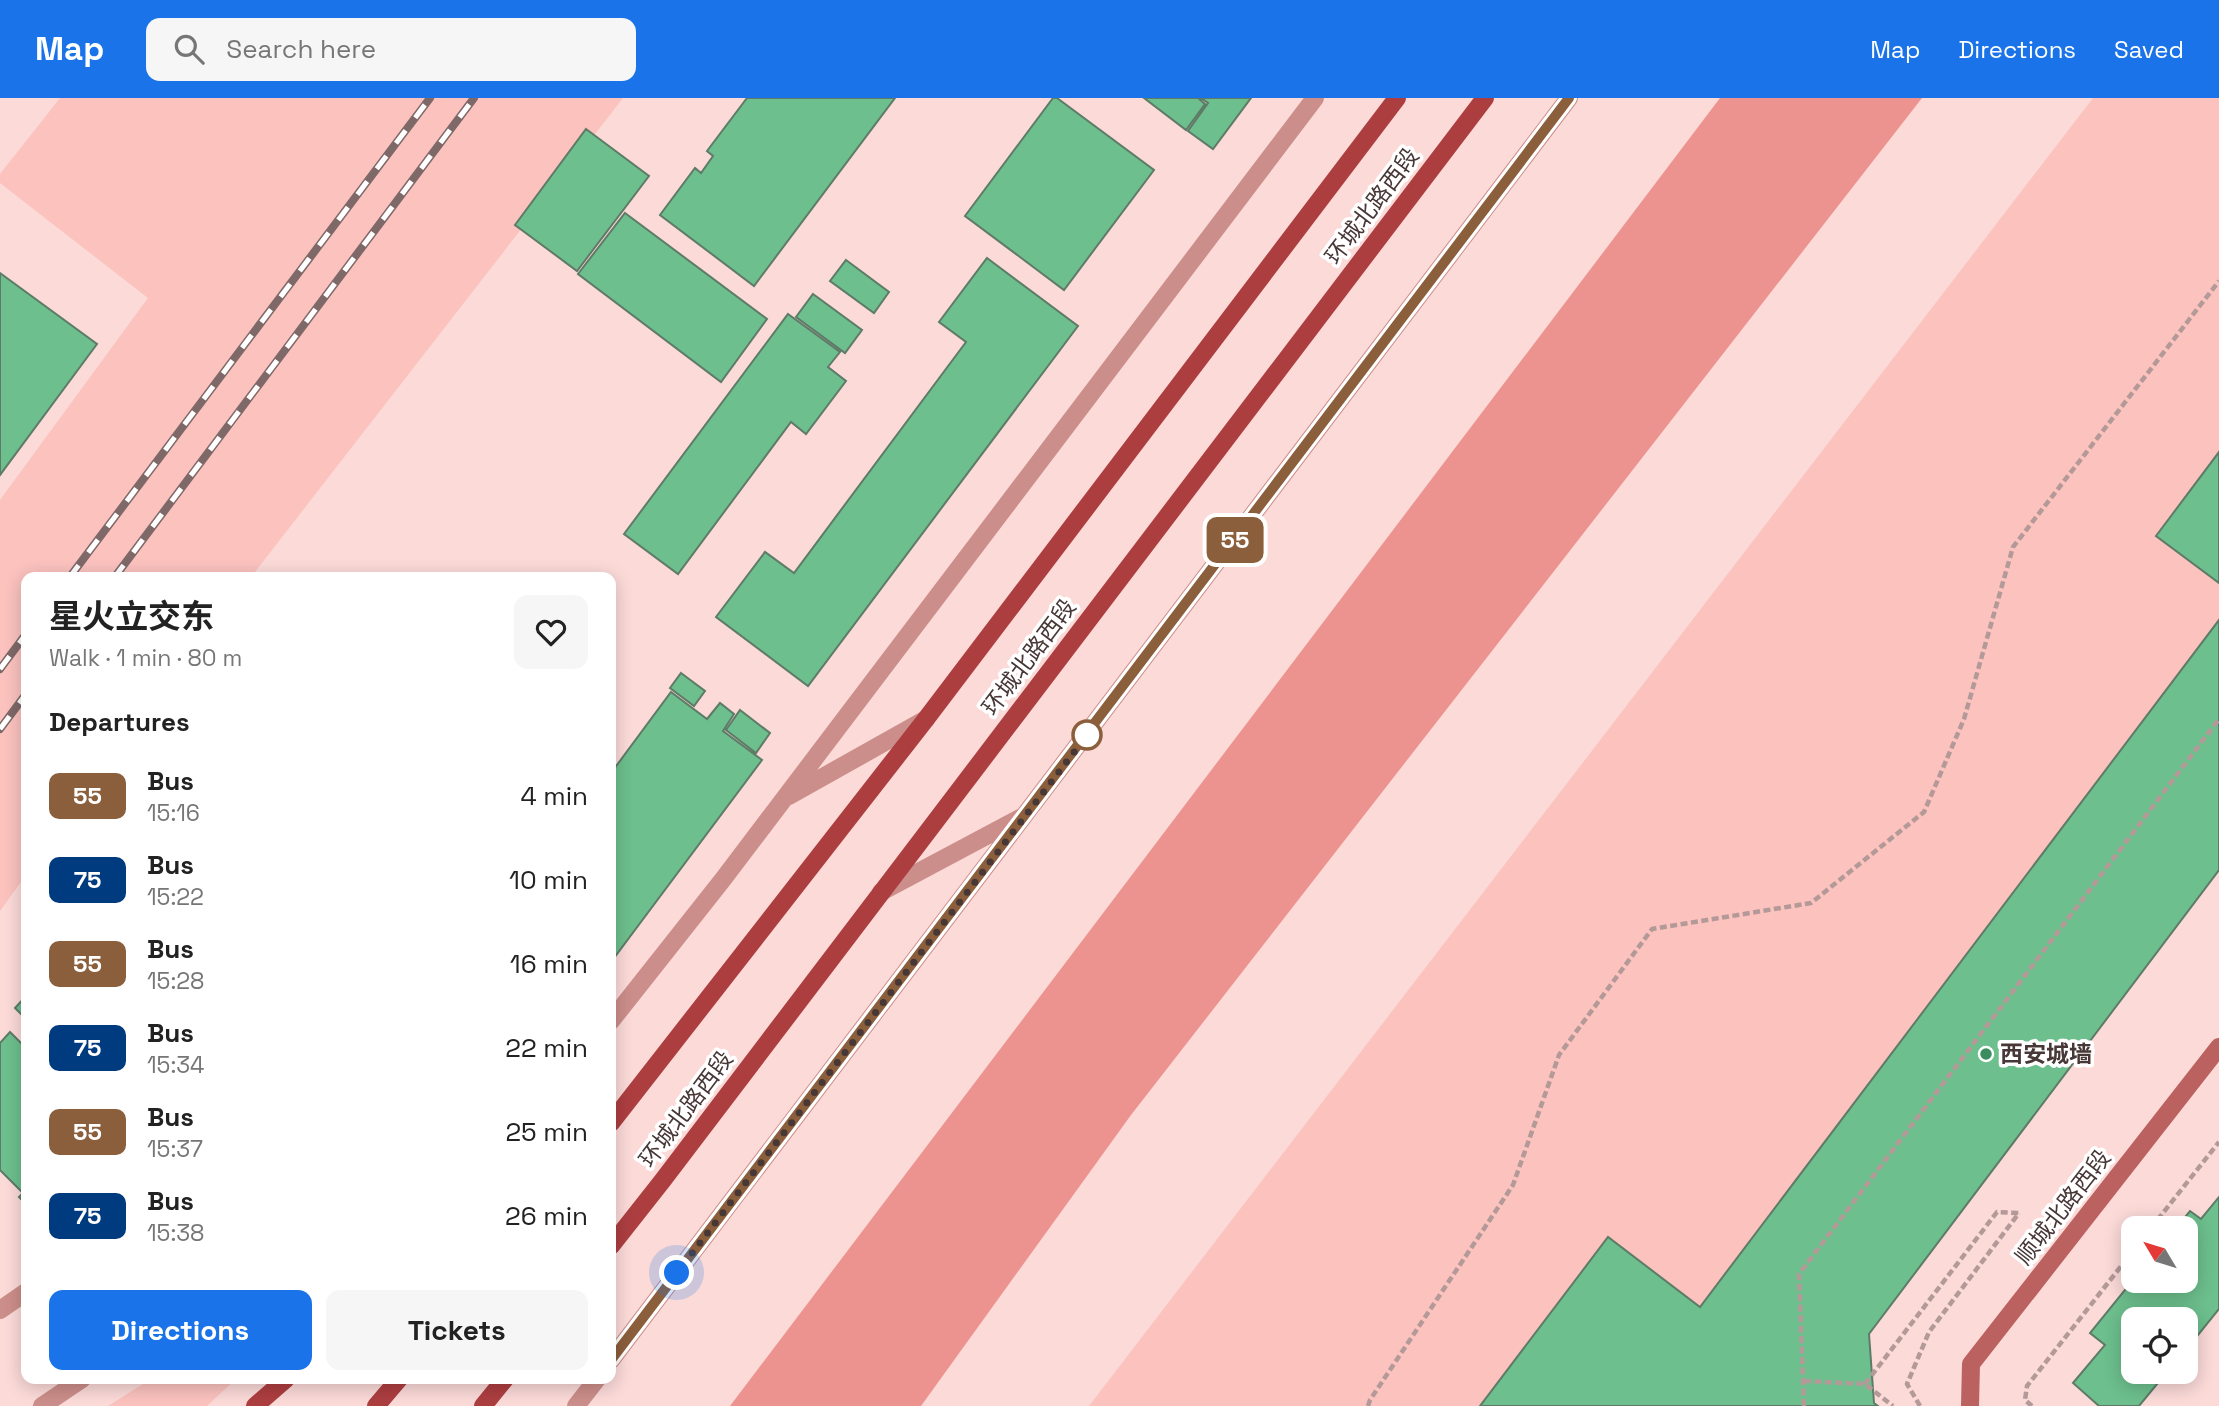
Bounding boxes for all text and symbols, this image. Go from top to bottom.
search box [146,18,636,81]
text: Map [35,28,104,70]
icon: search [170,30,208,68]
text: Search here [226,32,376,66]
text: Map [1870,34,1920,65]
text: Directions [1958,34,2076,65]
text: Saved [2114,34,2184,65]
street label: 环城北路西段 [1318,142,1426,270]
line badge: 55 [1204,517,1266,563]
text: 55 [1221,524,1249,555]
street label: 环城北路西段 [975,593,1083,721]
button: heart [514,595,588,669]
text: 星火立交东 [49,596,214,638]
text: Walk · 1 min · 80 m [49,643,242,673]
text: Departures [49,705,190,739]
unlabelled marker [1072,720,1102,750]
text: Bus [147,764,194,798]
text: 4 min [520,779,588,813]
text: 55 [73,780,102,811]
text: 15:16 [147,798,200,828]
text: Bus [147,848,194,882]
text: 10 min [509,863,588,897]
text: 75 [74,864,101,895]
text: 15:22 [147,882,204,912]
text: Bus [147,932,194,966]
text: 16 min [510,947,588,981]
text: 55 [73,948,102,979]
text: 15:28 [147,966,204,996]
text: Bus [147,1016,194,1050]
text: 22 min [505,1031,588,1065]
text: 75 [74,1032,101,1063]
place label: 西安城墙 [2000,1039,2092,1069]
street label: 环城北路西段 [632,1045,740,1173]
marker: 西安城墙 [1978,1046,1994,1062]
text: 15:34 [147,1050,204,1080]
text: Bus [147,1100,194,1134]
text: 25 min [505,1115,588,1149]
text: 55 [73,1116,102,1147]
text: 15:37 [147,1134,203,1164]
street label: 顺城北路西段 [2009,1143,2117,1271]
text: Bus [147,1184,194,1218]
text: 26 min [505,1199,588,1233]
text: 75 [74,1200,101,1231]
north arrow [2121,1216,2198,1293]
map controls [2121,1216,2198,1384]
text: 15:38 [147,1218,204,1248]
your location [659,1255,694,1290]
button: Directions [49,1290,312,1370]
button: Tickets [326,1290,588,1370]
button: locate [2121,1307,2198,1384]

